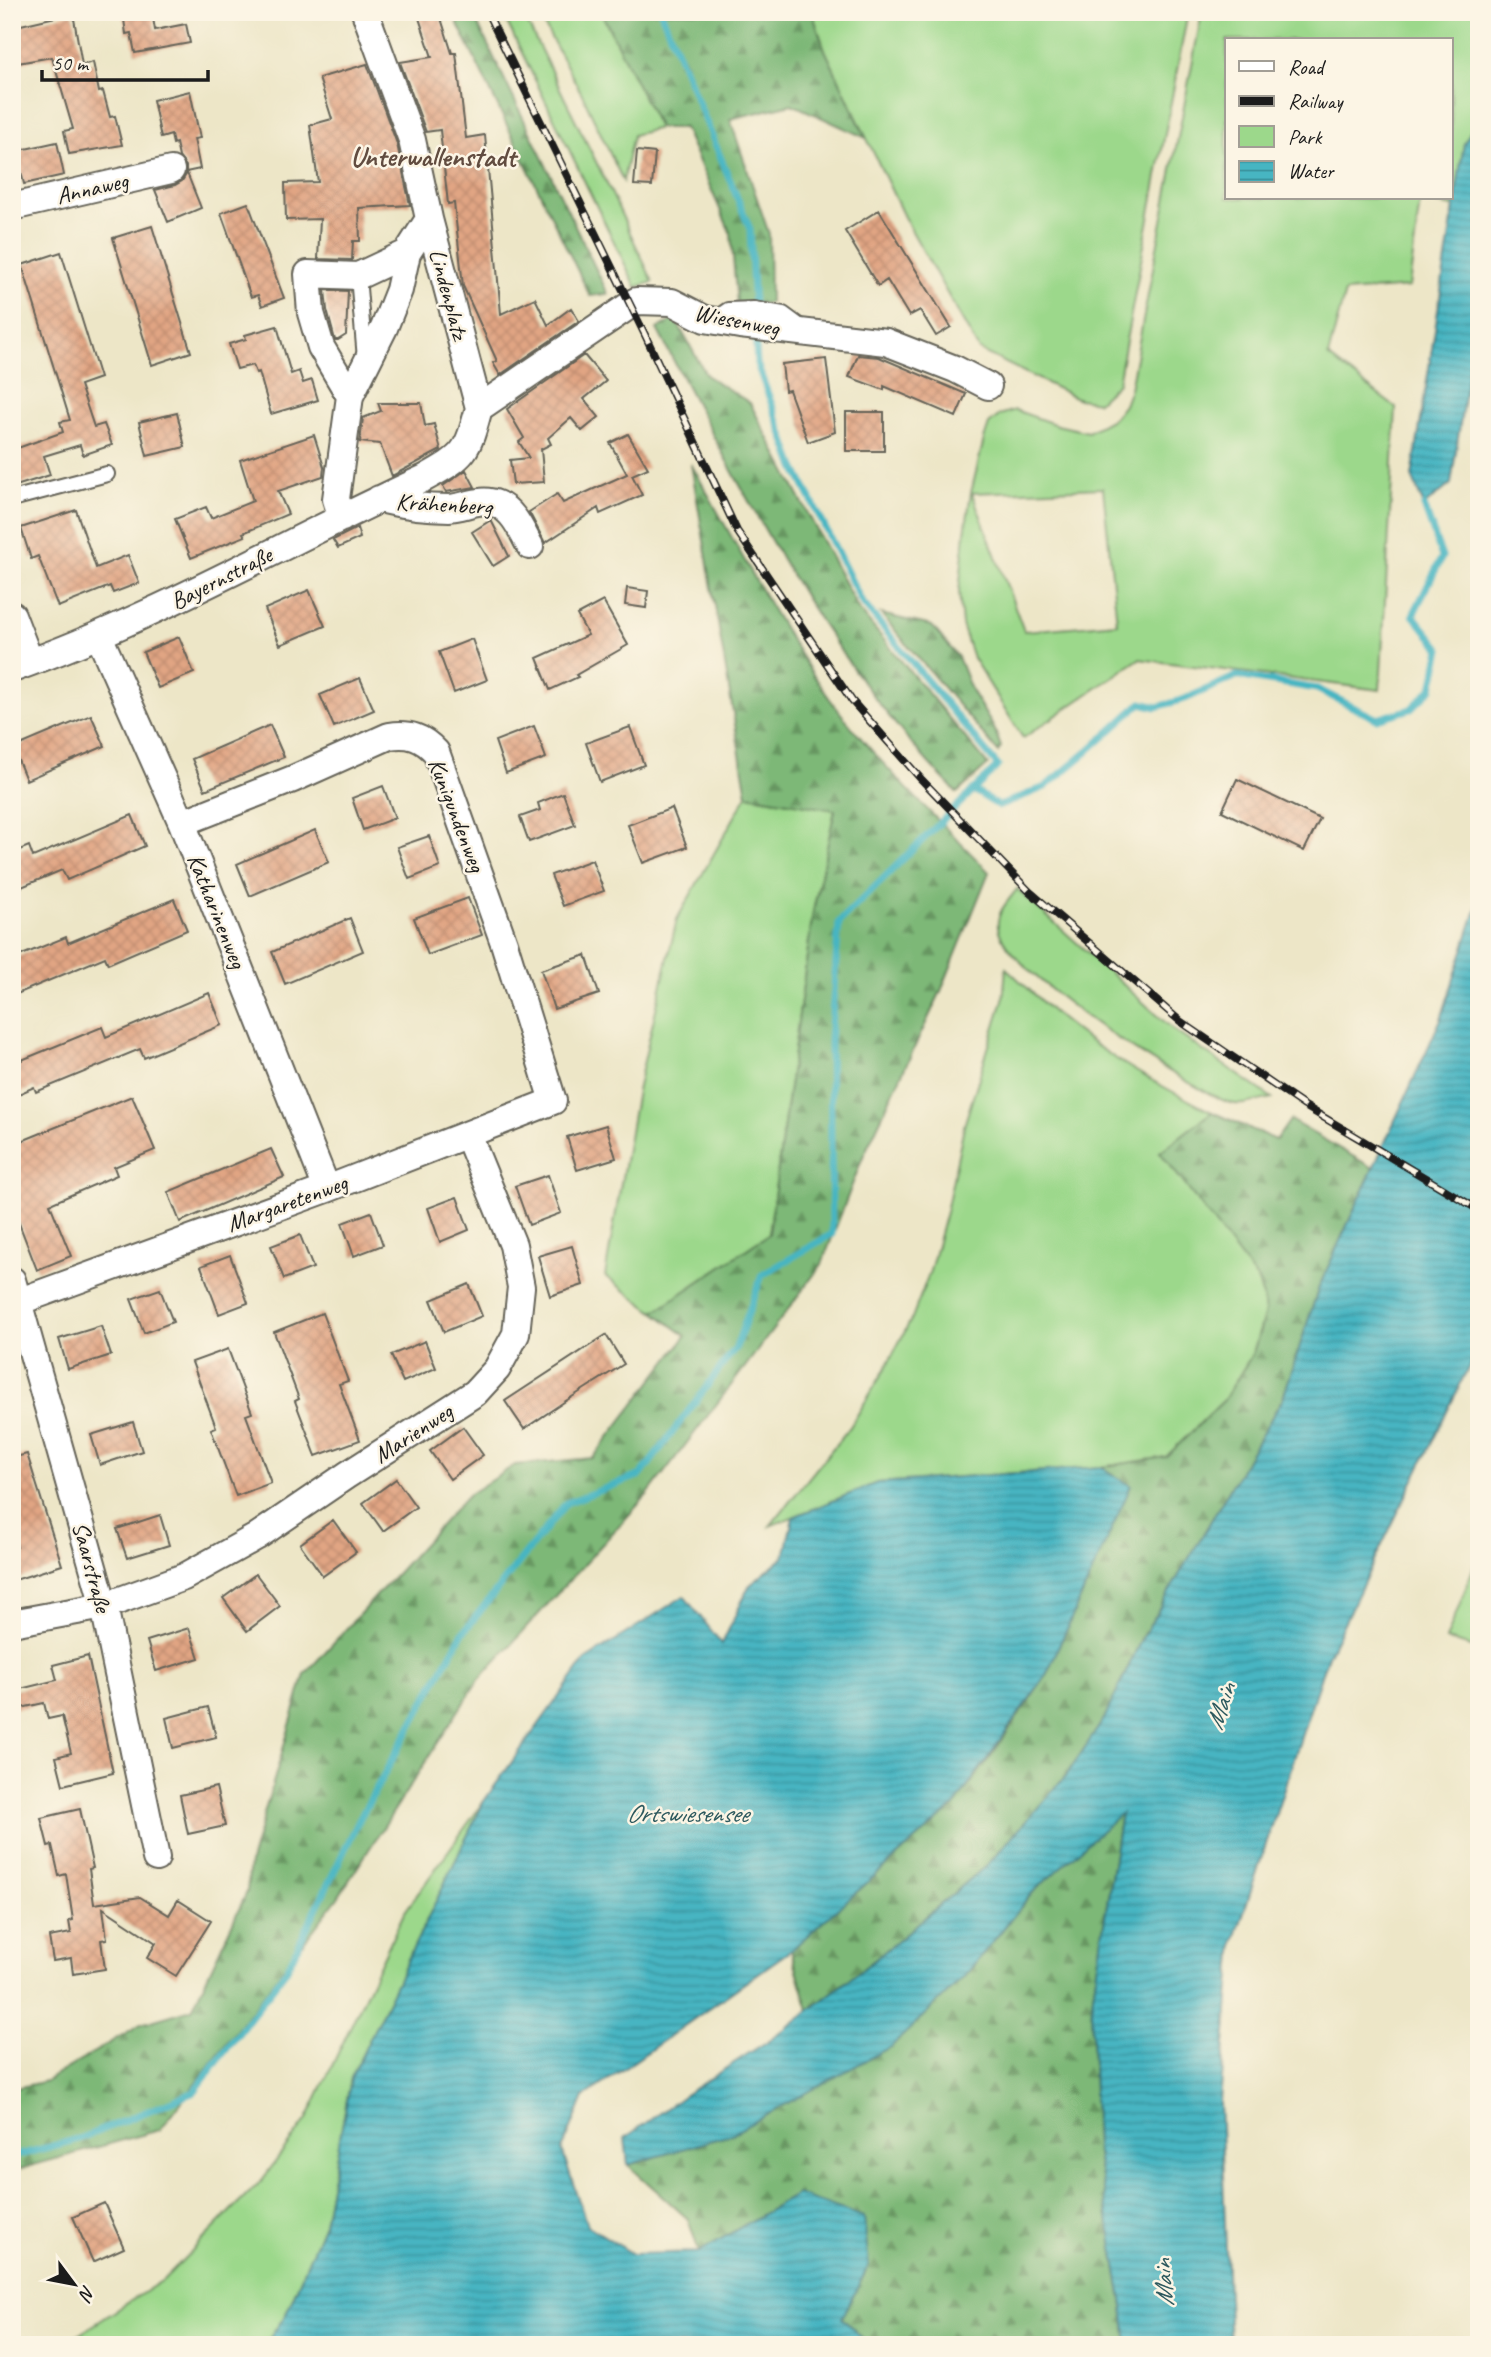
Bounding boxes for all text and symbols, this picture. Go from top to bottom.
scale bar [42,38,208,82]
legend [1225,38,1452,200]
text: 50 m [52,50,90,76]
text: Road [1288,54,1327,80]
text: Railway [1288,88,1344,114]
text: Park [1288,124,1323,150]
district label: Unterwallenstadt [350,139,519,174]
text: Water [1288,158,1335,184]
street label: Annaweg [53,165,132,211]
street label: Lindenplatz [423,246,476,345]
street label: Wiesenweg [692,297,783,343]
street label: Krähenberg [395,487,495,522]
street label: Bayernstraße [165,539,279,616]
street label: Kunigundenweg [422,754,493,878]
street label: Katharinenweg [180,849,254,974]
street label: Margaretenweg [223,1167,353,1239]
street label: Marienweg [368,1396,459,1470]
street label: Saarstraße [66,1519,119,1618]
water label: Main [1198,1677,1244,1733]
water label: Ortswiesensee [626,1797,751,1830]
north arrow [38,2248,108,2318]
water label: Main [1145,2256,1182,2307]
text: N [73,2281,101,2307]

